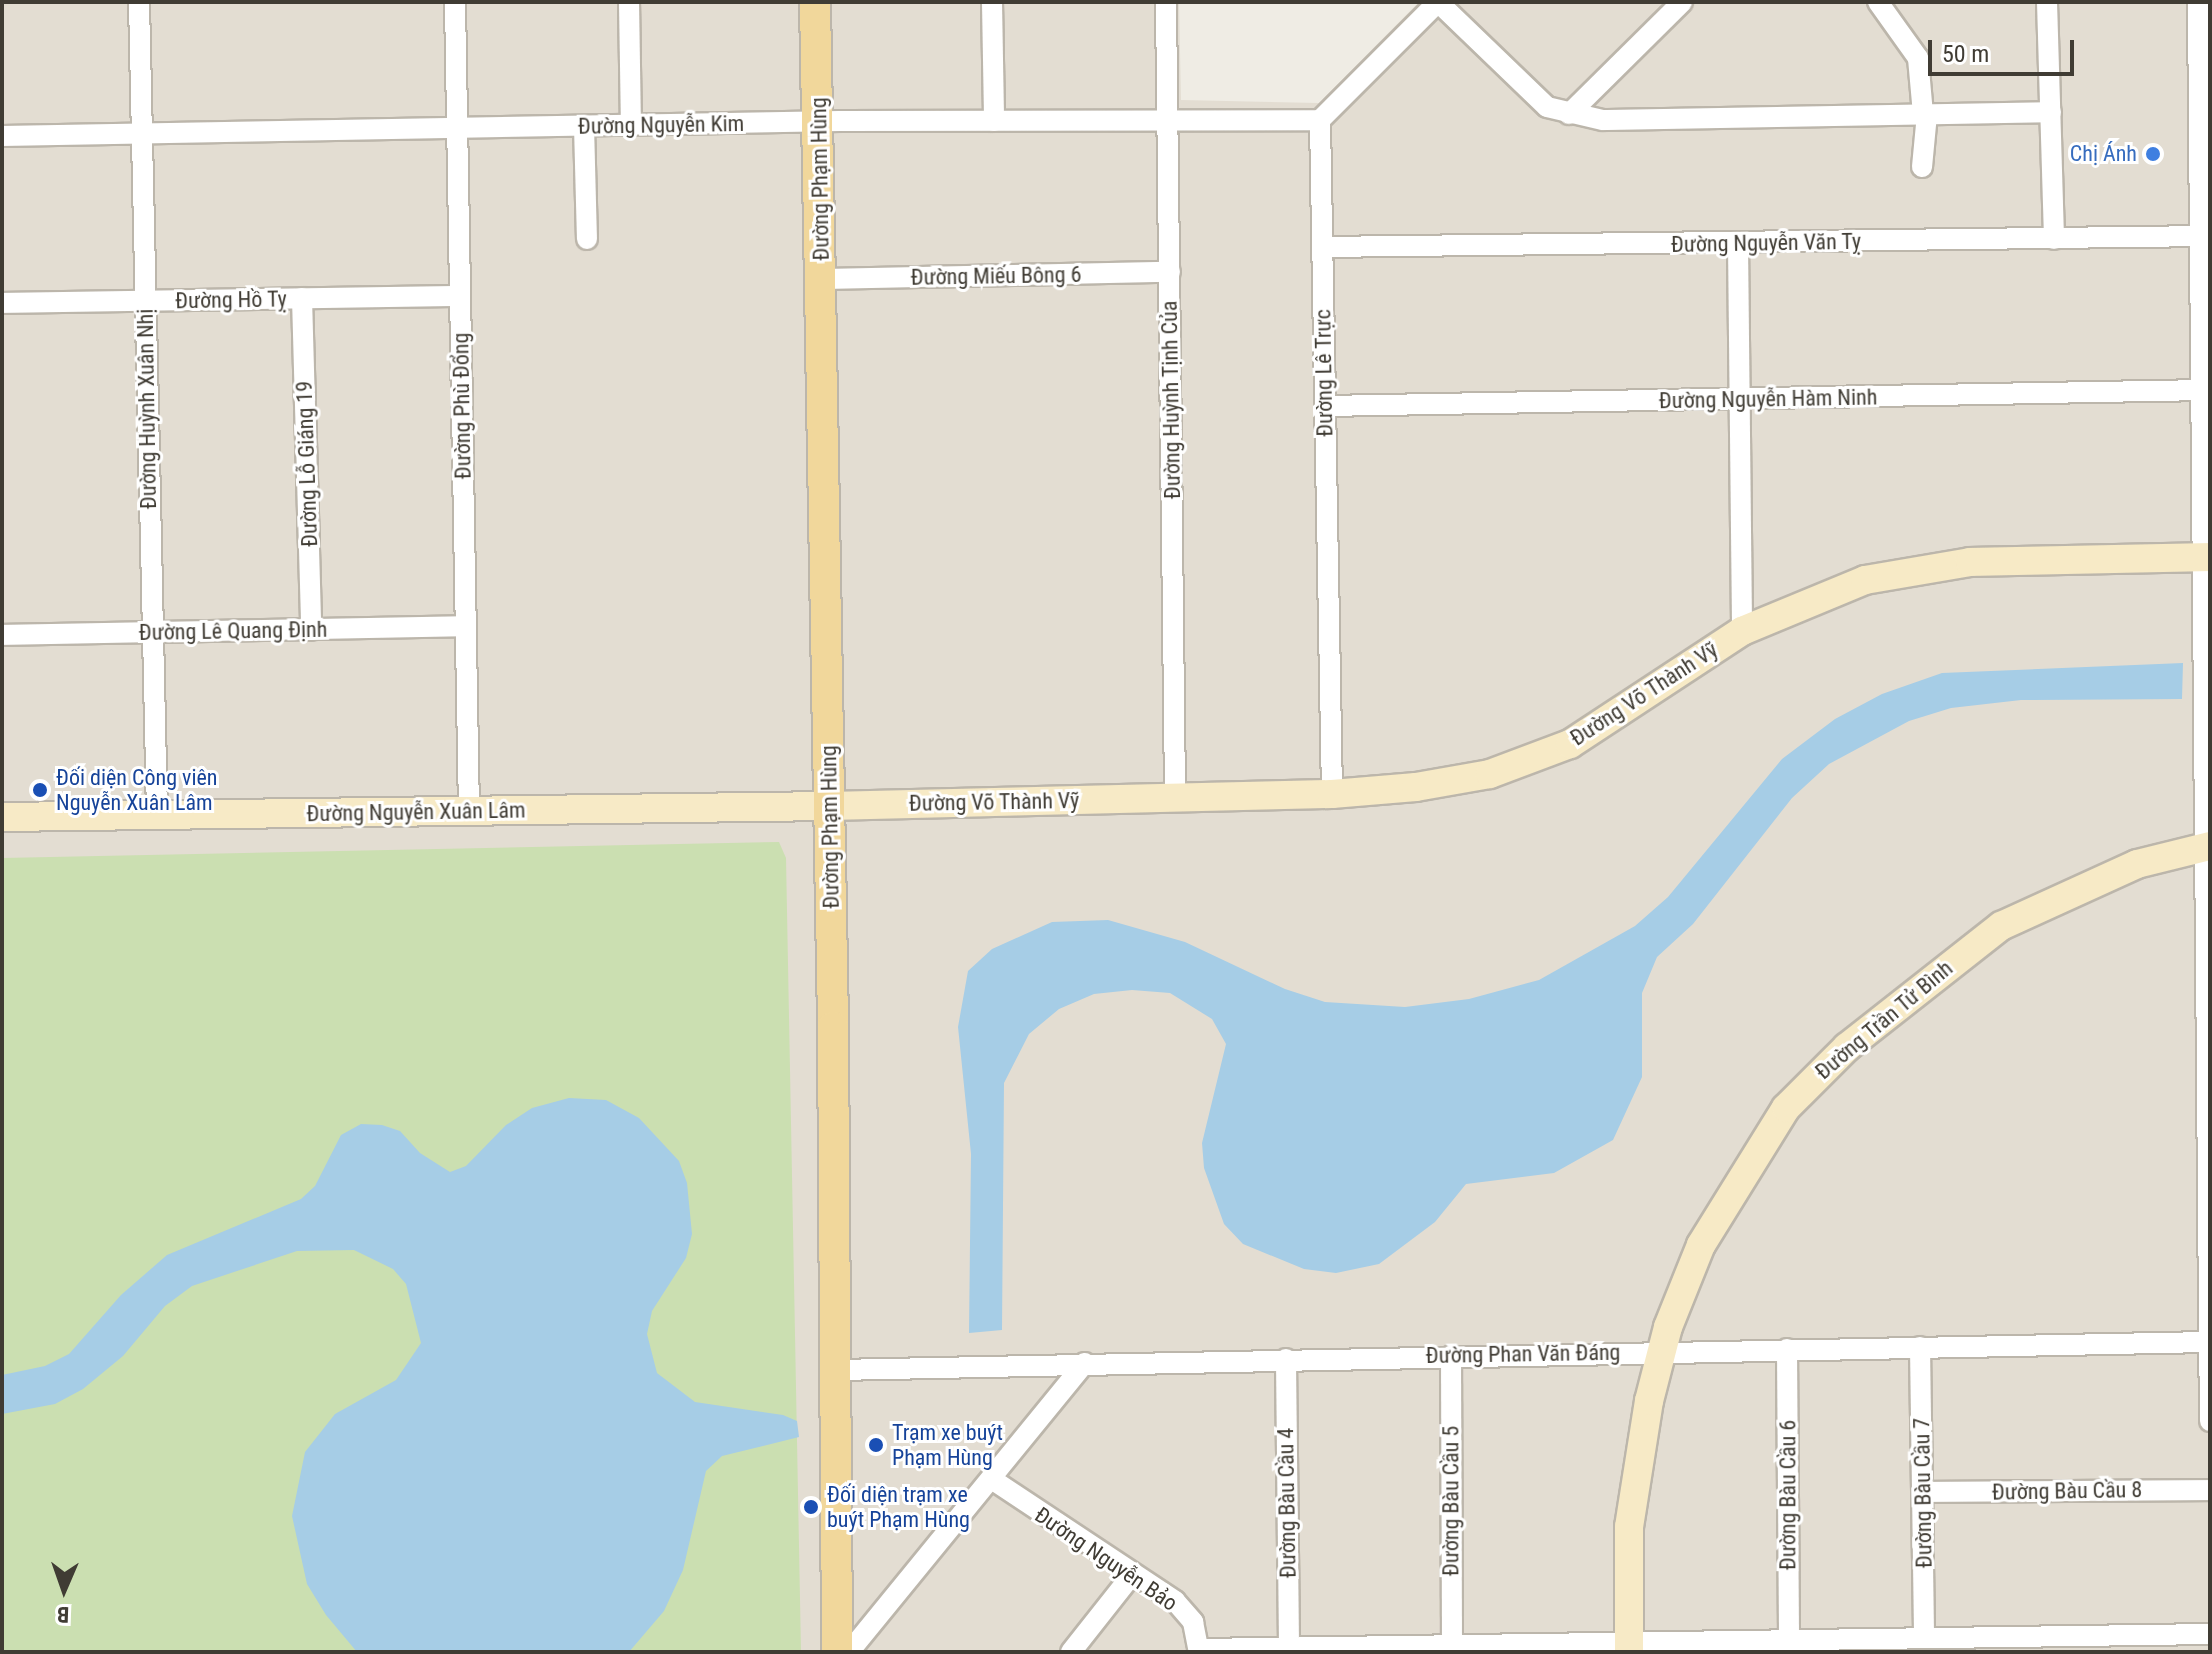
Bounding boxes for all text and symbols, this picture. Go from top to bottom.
scale bar [1932,24,2078,74]
text: 50 m [1942,40,1989,68]
street label: Đường Phạm Hùng [805,97,835,261]
street label: Đường Nguyễn Kim [578,110,744,140]
place label: Chị Ánh [2070,141,2137,167]
marker: Chị Ánh [2144,145,2162,163]
street label: Đường Nguyễn Văn Tỵ [1670,228,1862,258]
street label: Đường Miếu Bông 6 [910,261,1082,291]
street label: Đường Hồ Tỵ [175,286,287,314]
street label: Đường Huỳnh Tịnh Của [1156,300,1186,500]
street label: Đường Huỳnh Xuân Nhị [132,309,162,509]
street label: Đường Lê Trực [1310,309,1338,437]
street label: Đường Phù Đổng [448,333,476,479]
street label: Đường Lỗ Giáng 19 [291,381,323,547]
street label: Đường Nguyễn Hàm Ninh [1659,384,1877,414]
street label: Đường Lê Quang Định [138,616,328,646]
street label: Đường Võ Thành Vỹ [1565,636,1723,752]
street label: Đường Phạm Hùng [815,745,845,909]
place label: Đối diện Công viên Nguyễn Xuân Lâm [56,764,217,816]
marker: Đối diện Công viên Nguyễn Xuân Lâm [31,781,49,799]
street label: Đường Võ Thành Vỹ [908,787,1080,817]
street label: Đường Nguyễn Xuân Lâm [306,797,526,827]
street label: Đường Trần Tử Bình [1810,955,1958,1085]
street label: Đường Phan Văn Đáng [1425,1339,1621,1369]
street label: Đường Bàu Cầu 7 [1908,1418,1938,1568]
place label: Trạm xe buýt Phạm Hùng [892,1419,1003,1470]
street label: Đường Bàu Cầu 6 [1775,1420,1801,1570]
street label: Đường Bàu Cầu 5 [1438,1426,1464,1576]
street label: Đường Bàu Cầu 4 [1272,1428,1302,1578]
marker: Trạm xe buýt Phạm Hùng [867,1436,885,1454]
street label: Đường Bàu Cầu 8 [1992,1476,2142,1506]
place label: Đối diện trạm xe buýt Phạm Hùng [827,1481,970,1532]
marker: Đối diện trạm xe buýt Phạm Hùng [802,1498,820,1516]
street label: Đường Nguyễn Bảo [1030,1502,1182,1616]
north arrow [24,1550,104,1630]
text: B [57,1602,70,1627]

